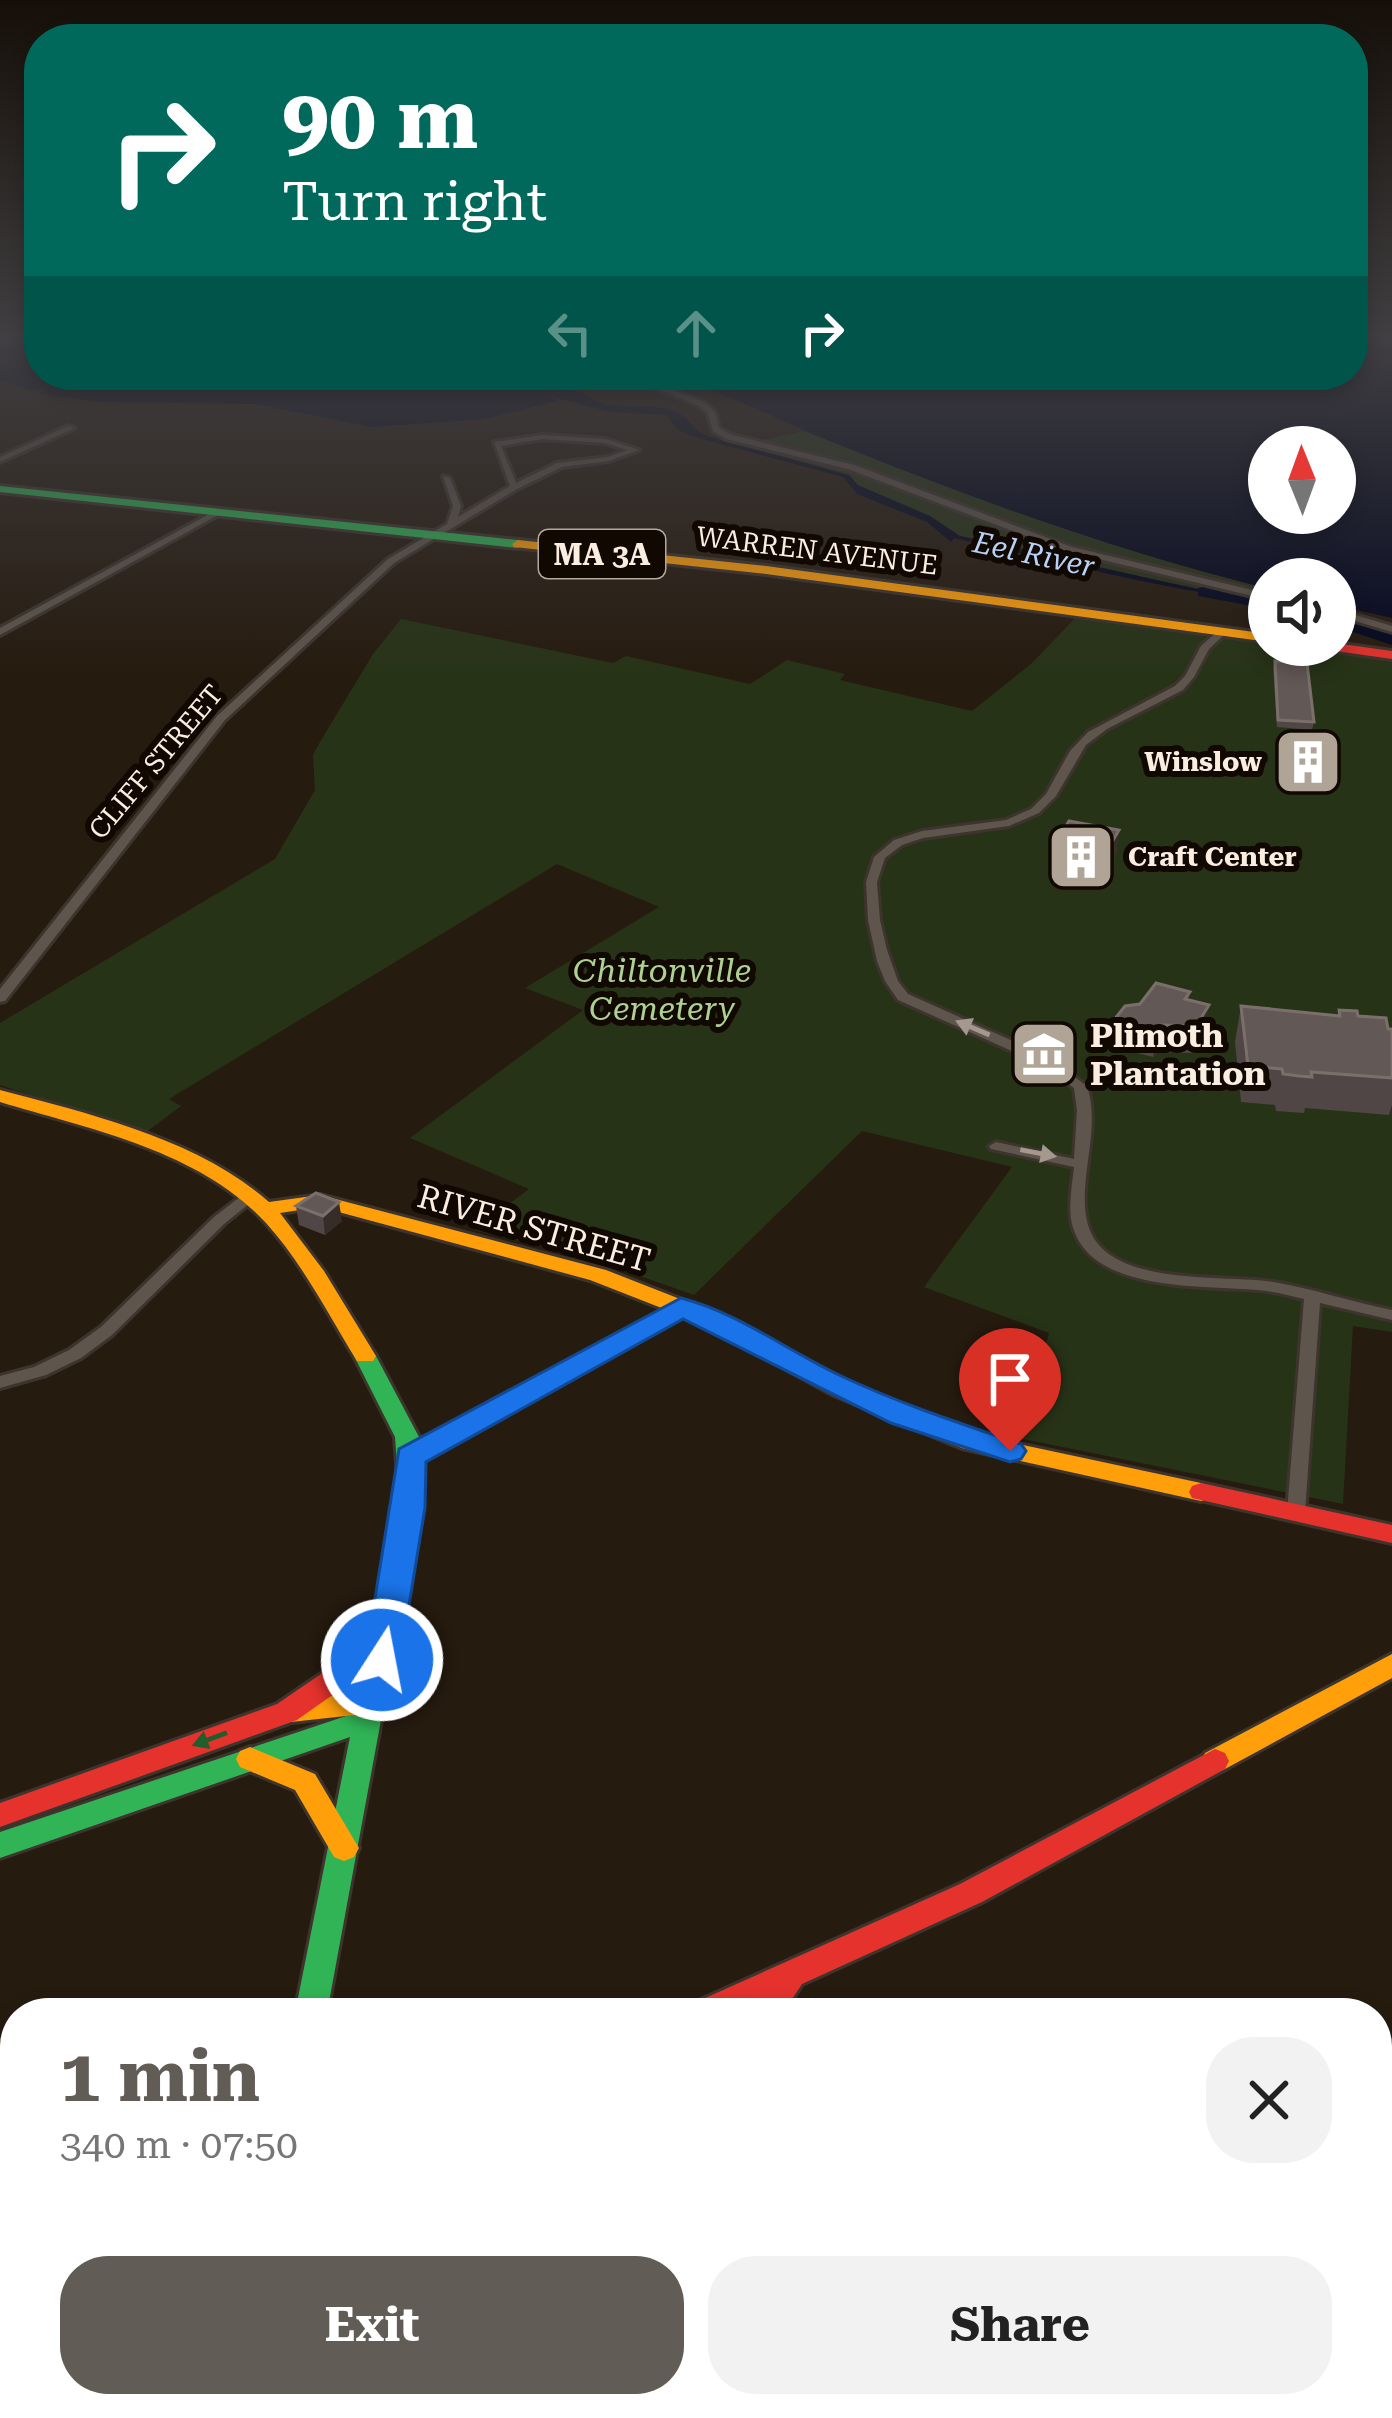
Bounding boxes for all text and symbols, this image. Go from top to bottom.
text: 90 m [282,70,478,168]
icon: right [84,72,240,228]
text: Turn right [282,170,547,233]
icon: left [537,300,603,366]
icon: ahead [663,300,729,366]
icon: right [789,300,855,366]
north arrow [1248,426,1356,534]
map controls [1248,426,1356,666]
street label: WARREN AVENUE [695,520,939,582]
water label: Eel River [969,524,1098,584]
road number: MA 3A [539,530,665,578]
button: sound [1248,558,1356,666]
street label: CLIFF STREET [82,679,230,845]
building icon: Winslow [1273,727,1343,797]
place label: Winslow [1144,746,1263,778]
building icon: Craft Center [1046,822,1116,892]
place label: Craft Center [1128,841,1297,873]
park label: Chiltonville Cemetery [573,951,751,1028]
place label: Plimoth Plantation [1090,1016,1266,1093]
one-way arrow [955,1018,990,1038]
museum icon: Plimoth Plantation [1009,1019,1079,1089]
one-way arrow [1019,1144,1057,1163]
street label: RIVER STREET [413,1176,655,1280]
pin [959,1328,1061,1451]
icon: arrive [977,1346,1043,1412]
position arrow [319,1597,445,1723]
one-way arrow [192,1731,228,1750]
text: 1 min [60,2034,260,2119]
button: close [1206,2037,1332,2163]
text: 340 m · 07:50 [60,2122,298,2168]
button: Exit [60,2256,684,2394]
button: Share [708,2256,1332,2394]

